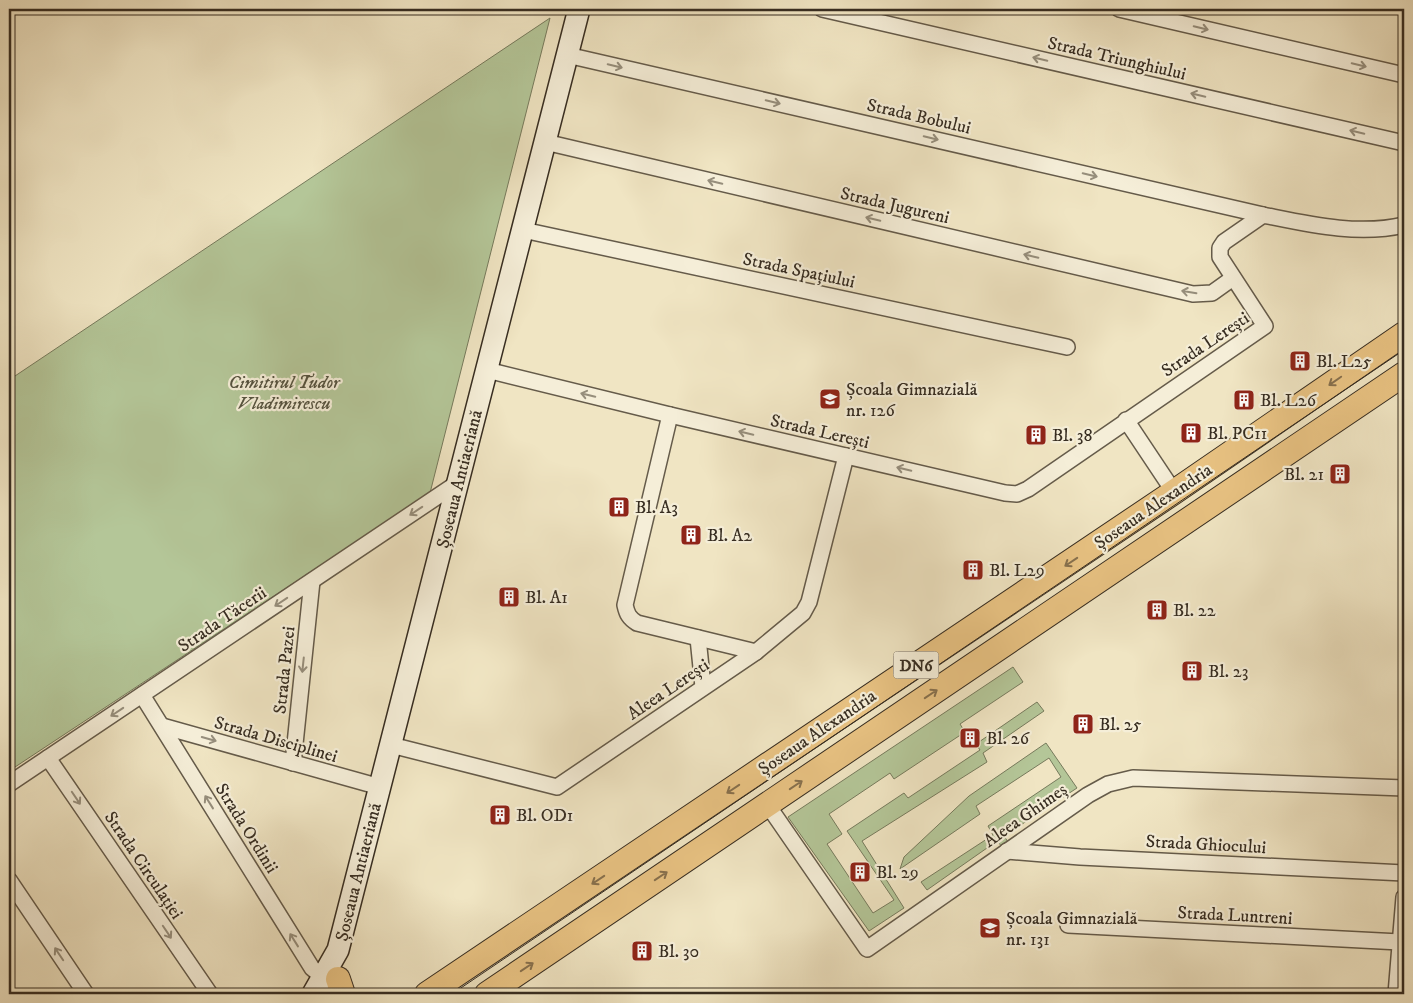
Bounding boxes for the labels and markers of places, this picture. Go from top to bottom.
building icon: Bl. L25 [1288,349,1312,373]
place label: Bl. L25 [1316,351,1372,373]
place label: Școala Gimnazială nr. 126 [846,379,978,422]
school or university icon: Școala Gimnazială nr. 126 [818,387,842,411]
building icon: Bl. L26 [1232,388,1256,412]
place label: Bl. L26 [1260,390,1317,412]
building icon: Bl. PC11 [1179,421,1203,445]
building icon: Bl. 38 [1024,423,1048,447]
place label: Bl. PC11 [1207,423,1267,445]
place label: Bl. 38 [1052,425,1093,447]
building icon: Bl. 21 [1328,462,1352,486]
place label: Bl. 21 [1284,464,1324,486]
building icon: Bl. A3 [607,495,631,519]
place label: Bl. A3 [635,497,678,519]
building icon: Bl. A2 [679,523,703,547]
place label: Bl. A2 [707,525,752,547]
building icon: Bl. L29 [961,558,985,582]
place label: Bl. L29 [989,560,1045,582]
building icon: Bl. A1 [497,585,521,609]
place label: Bl. A1 [525,587,568,609]
building icon: Bl. 22 [1145,598,1169,622]
place label: Bl. 22 [1173,600,1216,622]
building icon: Bl. 23 [1180,659,1204,683]
place label: Bl. 23 [1208,661,1248,683]
building icon: Bl. 25 [1071,712,1095,736]
place label: Bl. 25 [1099,714,1142,736]
building icon: Bl. 26 [958,726,982,750]
place label: Bl. 26 [986,728,1030,750]
building icon: Bl. OD1 [488,803,512,827]
place label: Bl. OD1 [516,805,573,827]
building icon: Bl. 29 [848,860,872,884]
place label: Bl. 29 [876,862,919,884]
place label: Școala Gimnazială nr. 131 [1006,908,1138,951]
school or university icon: Școala Gimnazială nr. 131 [978,916,1002,940]
building icon: Bl. 30 [630,939,654,963]
place label: Bl. 30 [658,941,699,963]

